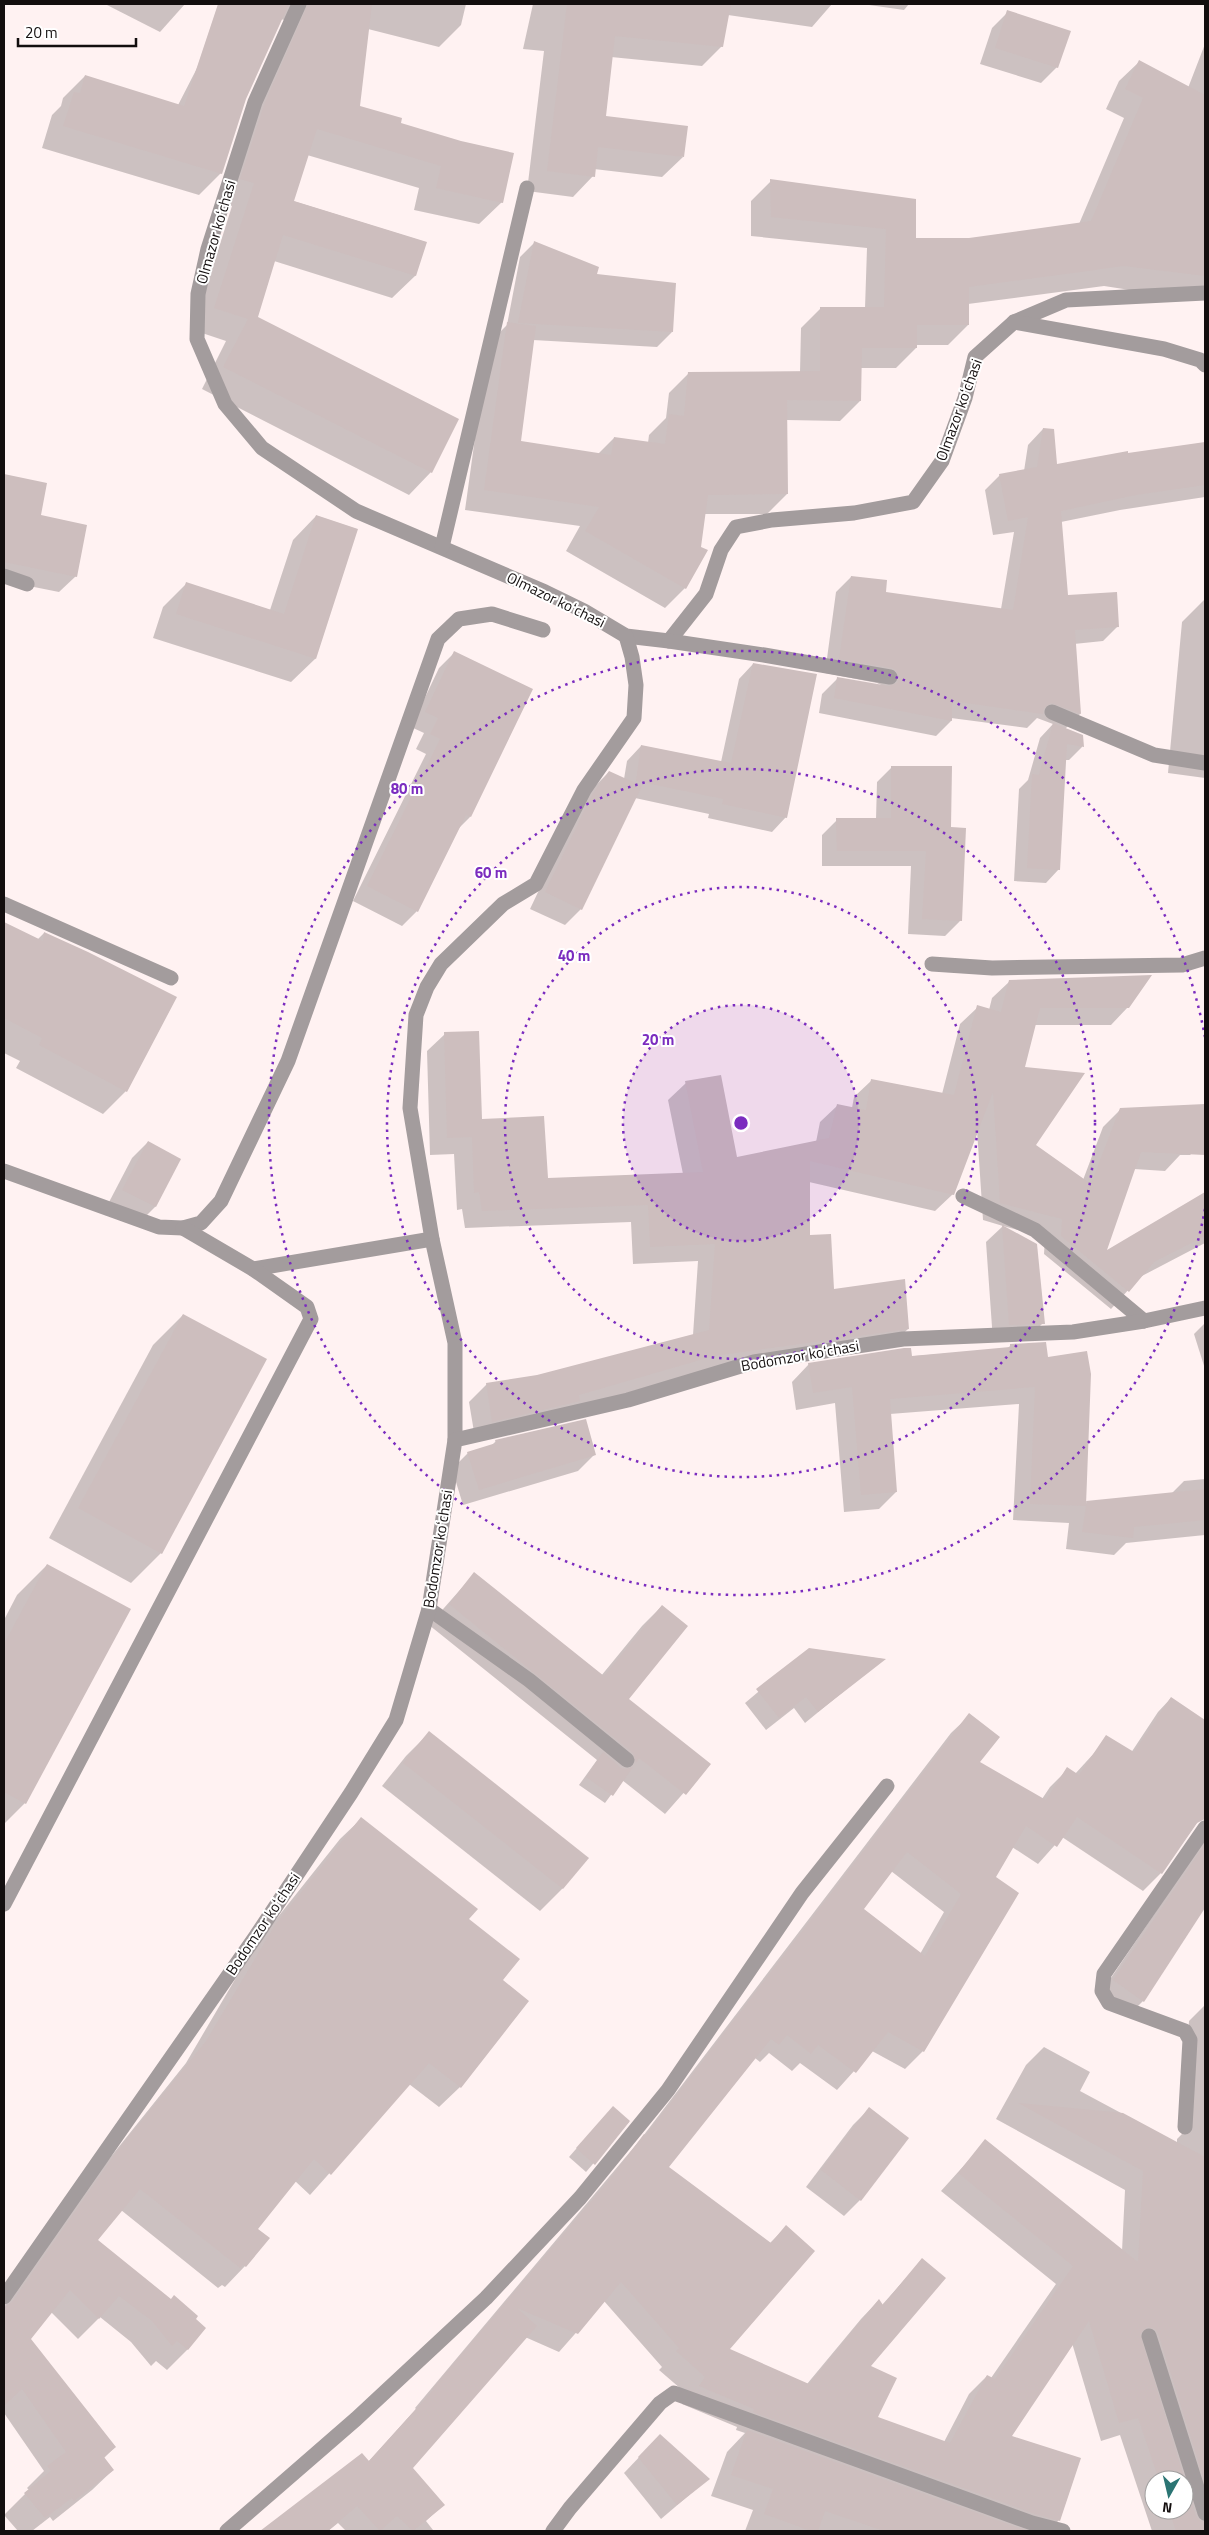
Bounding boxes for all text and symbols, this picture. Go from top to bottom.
scale bar [18,15,135,47]
text: 20 m [25,21,58,44]
street label: Olmazor koʻchasi [190,177,241,287]
street label: Olmazor koʻchasi [929,356,988,464]
street label: Olmazor koʻchasi [503,566,609,633]
text: 80 m [391,777,423,800]
text: 60 m [475,861,507,884]
text: 40 m [558,944,590,967]
text: 20 m [642,1028,674,1051]
centre of rings [732,1114,750,1132]
street label: Bodomzor koʻchasi [739,1334,861,1377]
street label: Bodomzor koʻchasi [417,1488,458,1610]
street label: Bodomzor koʻchasi [220,1868,305,1980]
north arrow [1144,2470,1194,2520]
text: N [1161,2497,1173,2519]

